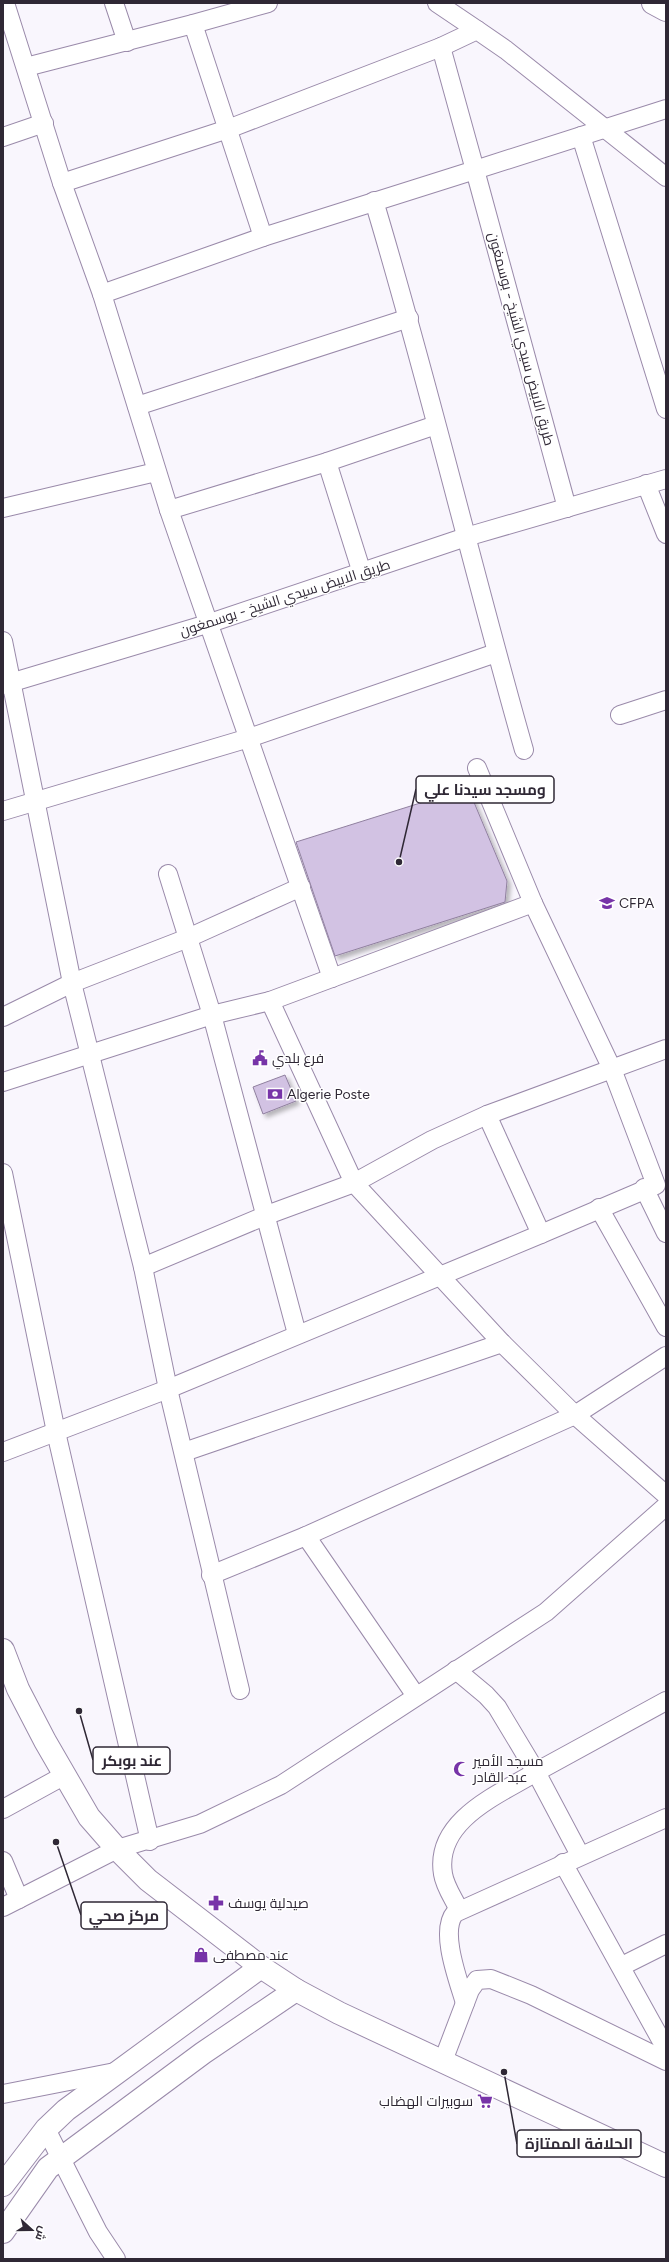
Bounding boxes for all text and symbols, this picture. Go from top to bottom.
street label: طريق الابيض سيدي الشيخ - بوسمغون [481,230,558,448]
street label: طريق الابيض سيدي الشيخ - بوسمغون [178,556,393,643]
callout: ومسجد سيدنا علي [416,776,554,803]
text: ومسجد سيدنا علي [424,781,546,802]
school or university icon: CFPA [598,894,616,912]
place label: CFPA [619,895,655,912]
public building icon: فرع بلدي [251,1049,269,1067]
place label: فرع بلدي [272,1050,324,1070]
bank icon: Algerie Poste [266,1085,284,1103]
place label: Algerie Poste [287,1086,370,1103]
callout: عند بوبكر [93,1747,170,1774]
text: عند بوبكر [101,1752,162,1770]
place label: مسجد الأمير عبد القادر [472,1753,544,1786]
mosque icon: مسجد الأمير عبد القادر [452,1760,470,1778]
pharmacy icon: صيدلية يوسف [207,1894,225,1912]
place label: صيدلية يوسف [228,1895,309,1912]
callout: مركز صحي [81,1902,167,1929]
text: مركز صحي [89,1907,159,1928]
shop icon: عند مصطفى [192,1946,210,1964]
place label: عند مصطفى [213,1947,289,1964]
supermarket icon: سوبيرات الهضاب [476,2092,494,2110]
place label: سوبيرات الهضاب [379,2093,473,2110]
callout: الحلافة الممتازة [517,2130,641,2157]
text: الحلافة الممتازة [525,2135,633,2153]
north arrow [12,2210,52,2250]
text: ش [32,2224,49,2242]

